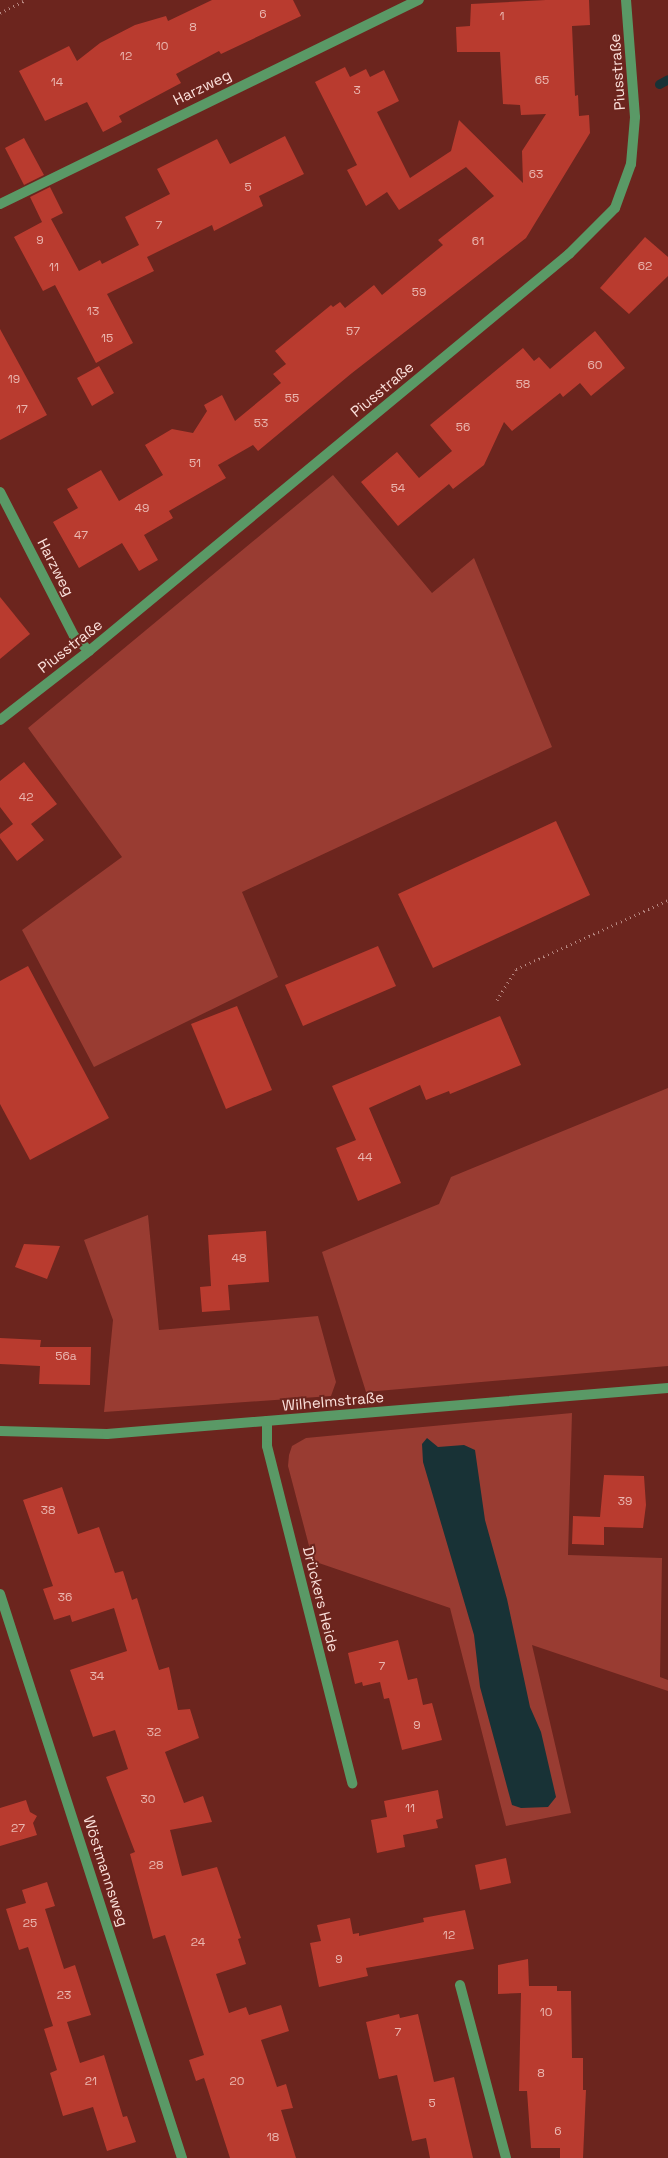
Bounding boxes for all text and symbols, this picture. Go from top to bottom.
house number: 6 [259,8,267,22]
house number: 1 [499,10,505,24]
house number: 8 [189,21,197,35]
street label: Piusstraße [605,33,629,111]
house number: 10 [156,40,168,54]
house number: 12 [120,50,132,64]
street label: Harzweg [170,65,234,109]
house number: 65 [535,74,549,88]
house number: 14 [51,76,63,90]
house number: 3 [353,84,361,98]
house number: 63 [529,168,543,182]
house number: 5 [244,181,252,195]
house number: 7 [156,219,162,233]
house number: 9 [36,234,44,248]
house number: 61 [472,235,484,249]
house number: 62 [638,260,652,274]
house number: 11 [49,261,59,275]
house number: 59 [412,286,426,300]
house number: 13 [87,305,99,319]
house number: 57 [346,325,360,339]
house number: 15 [101,332,113,346]
street label: Piusstraße [347,357,417,421]
house number: 60 [587,359,603,373]
house number: 19 [8,373,20,387]
house number: 58 [516,378,530,392]
house number: 55 [285,392,299,406]
house number: 17 [16,403,28,417]
house number: 53 [254,417,268,431]
house number: 56 [456,421,470,435]
house number: 51 [189,457,201,471]
house number: 54 [391,482,405,496]
house number: 49 [135,502,149,516]
house number: 47 [74,529,88,543]
street label: Harzweg [34,535,78,599]
street label: Piusstraße [34,615,106,677]
house number: 42 [19,791,33,805]
house number: 44 [358,1151,372,1165]
house number: 48 [232,1252,246,1266]
house number: 56a [55,1350,77,1364]
street label: Wilhelmstraße [281,1388,385,1414]
house number: 39 [618,1495,632,1509]
house number: 38 [41,1504,55,1518]
street label: Drückers Heide [299,1544,343,1654]
house number: 36 [58,1591,72,1605]
house number: 7 [379,1660,385,1674]
house number: 34 [90,1670,104,1684]
house number: 9 [413,1719,421,1733]
house number: 32 [147,1726,161,1740]
house number: 30 [141,1793,155,1807]
house number: 11 [405,1802,415,1816]
street label: Wöstmannsweg [80,1814,132,1928]
house number: 27 [11,1822,25,1836]
house number: 28 [149,1859,163,1873]
house number: 25 [23,1917,37,1931]
house number: 12 [443,1929,455,1943]
house number: 24 [191,1936,205,1950]
house number: 9 [335,1953,343,1967]
house number: 23 [57,1989,71,2003]
house number: 10 [540,2006,552,2020]
house number: 7 [395,2026,401,2040]
house number: 8 [537,2067,545,2081]
house number: 21 [85,2075,97,2089]
house number: 20 [230,2075,244,2089]
house number: 5 [428,2097,436,2111]
house number: 6 [554,2125,562,2139]
house number: 18 [267,2131,279,2145]

